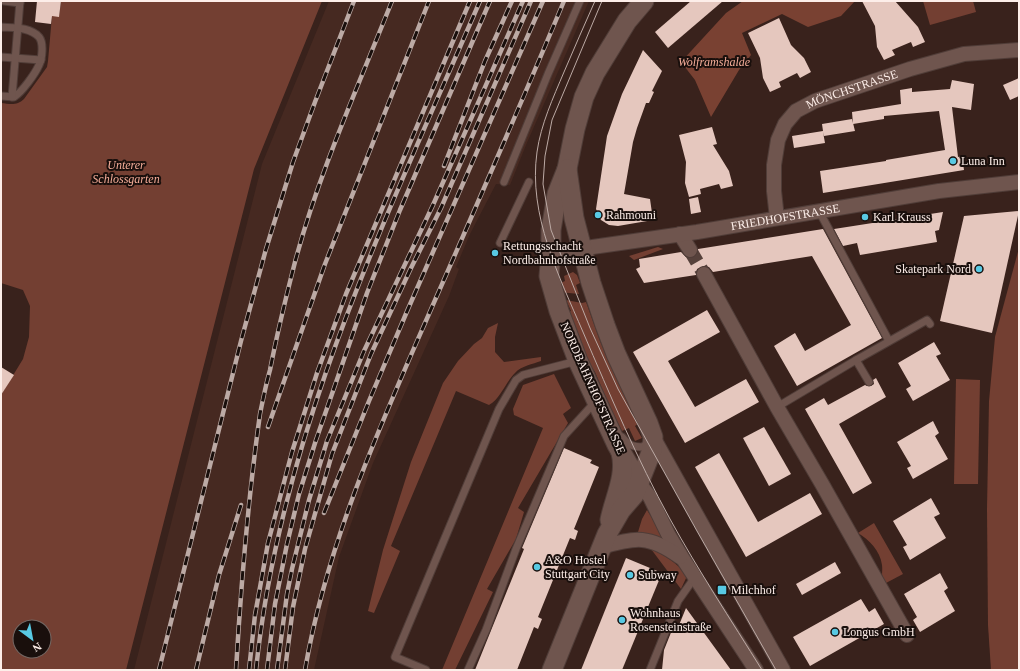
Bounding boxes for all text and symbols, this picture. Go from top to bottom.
park label: Wolframshalde [678,55,751,69]
street label: MÖNCHSTRASSE [803,67,899,112]
place label: Luna Inn [961,154,1005,168]
marker: Luna Inn [948,156,958,166]
park label: Unterer Schlossgarten [92,158,160,186]
street label: FRIEDHOFSTRASSE [730,201,841,233]
place label: Rahmouni [606,208,657,222]
marker: Rahmouni [593,210,603,220]
place label: Karl Krauss [873,210,931,224]
marker: Karl Krauss [860,212,870,222]
place label: Rettungsschacht Nordbahnhofstraße [503,239,596,267]
marker: Rettungsschacht Nordbahnhofstraße [490,248,500,258]
place label: Skatepark Nord [895,262,971,276]
marker: Skatepark Nord [974,264,984,274]
street label: NORDBAHNHOFSTRASSE [557,320,629,456]
place label: A&O Hostel Stuttgart City [545,553,610,581]
marker: A&O Hostel Stuttgart City [532,562,542,572]
place label: Subway [638,568,677,582]
marker: Subway [625,570,635,580]
place label: Milchhof [731,583,776,597]
marker: Milchhof [716,584,728,596]
place label: Wohnhaus Rosensteinstraße [630,606,711,634]
marker: Wohnhaus Rosensteinstraße [617,615,627,625]
north arrow [12,619,52,659]
place label: Longus GmbH [843,625,915,639]
marker: Longus GmbH [830,627,840,637]
text: N [31,640,44,655]

